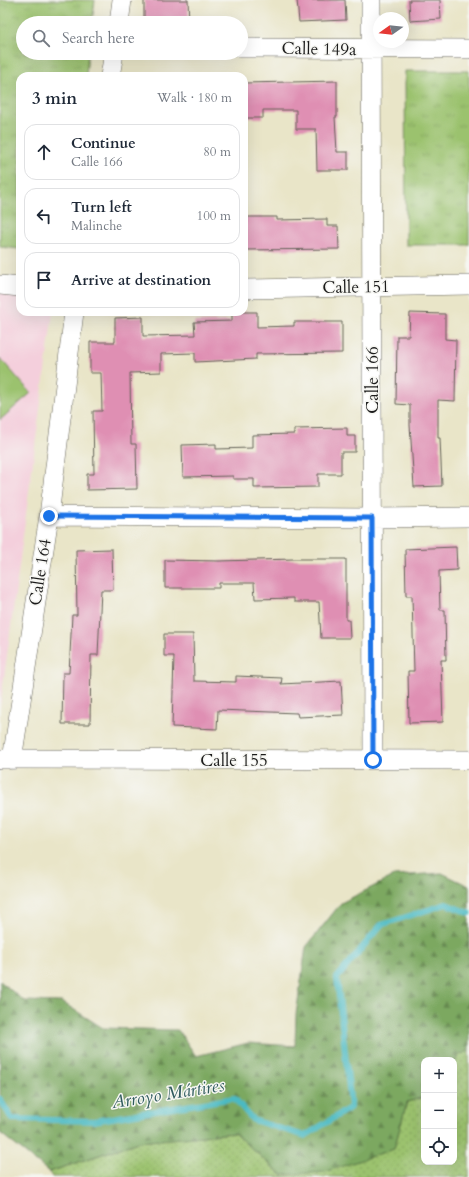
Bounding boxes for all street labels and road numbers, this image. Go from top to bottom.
street label: Calle 149a [281,37,357,61]
street label: Calle 151 [322,275,390,299]
street label: Calle 166 [361,346,384,414]
street label: Calle 164 [23,537,57,607]
street label: Calle 155 [200,749,268,772]

